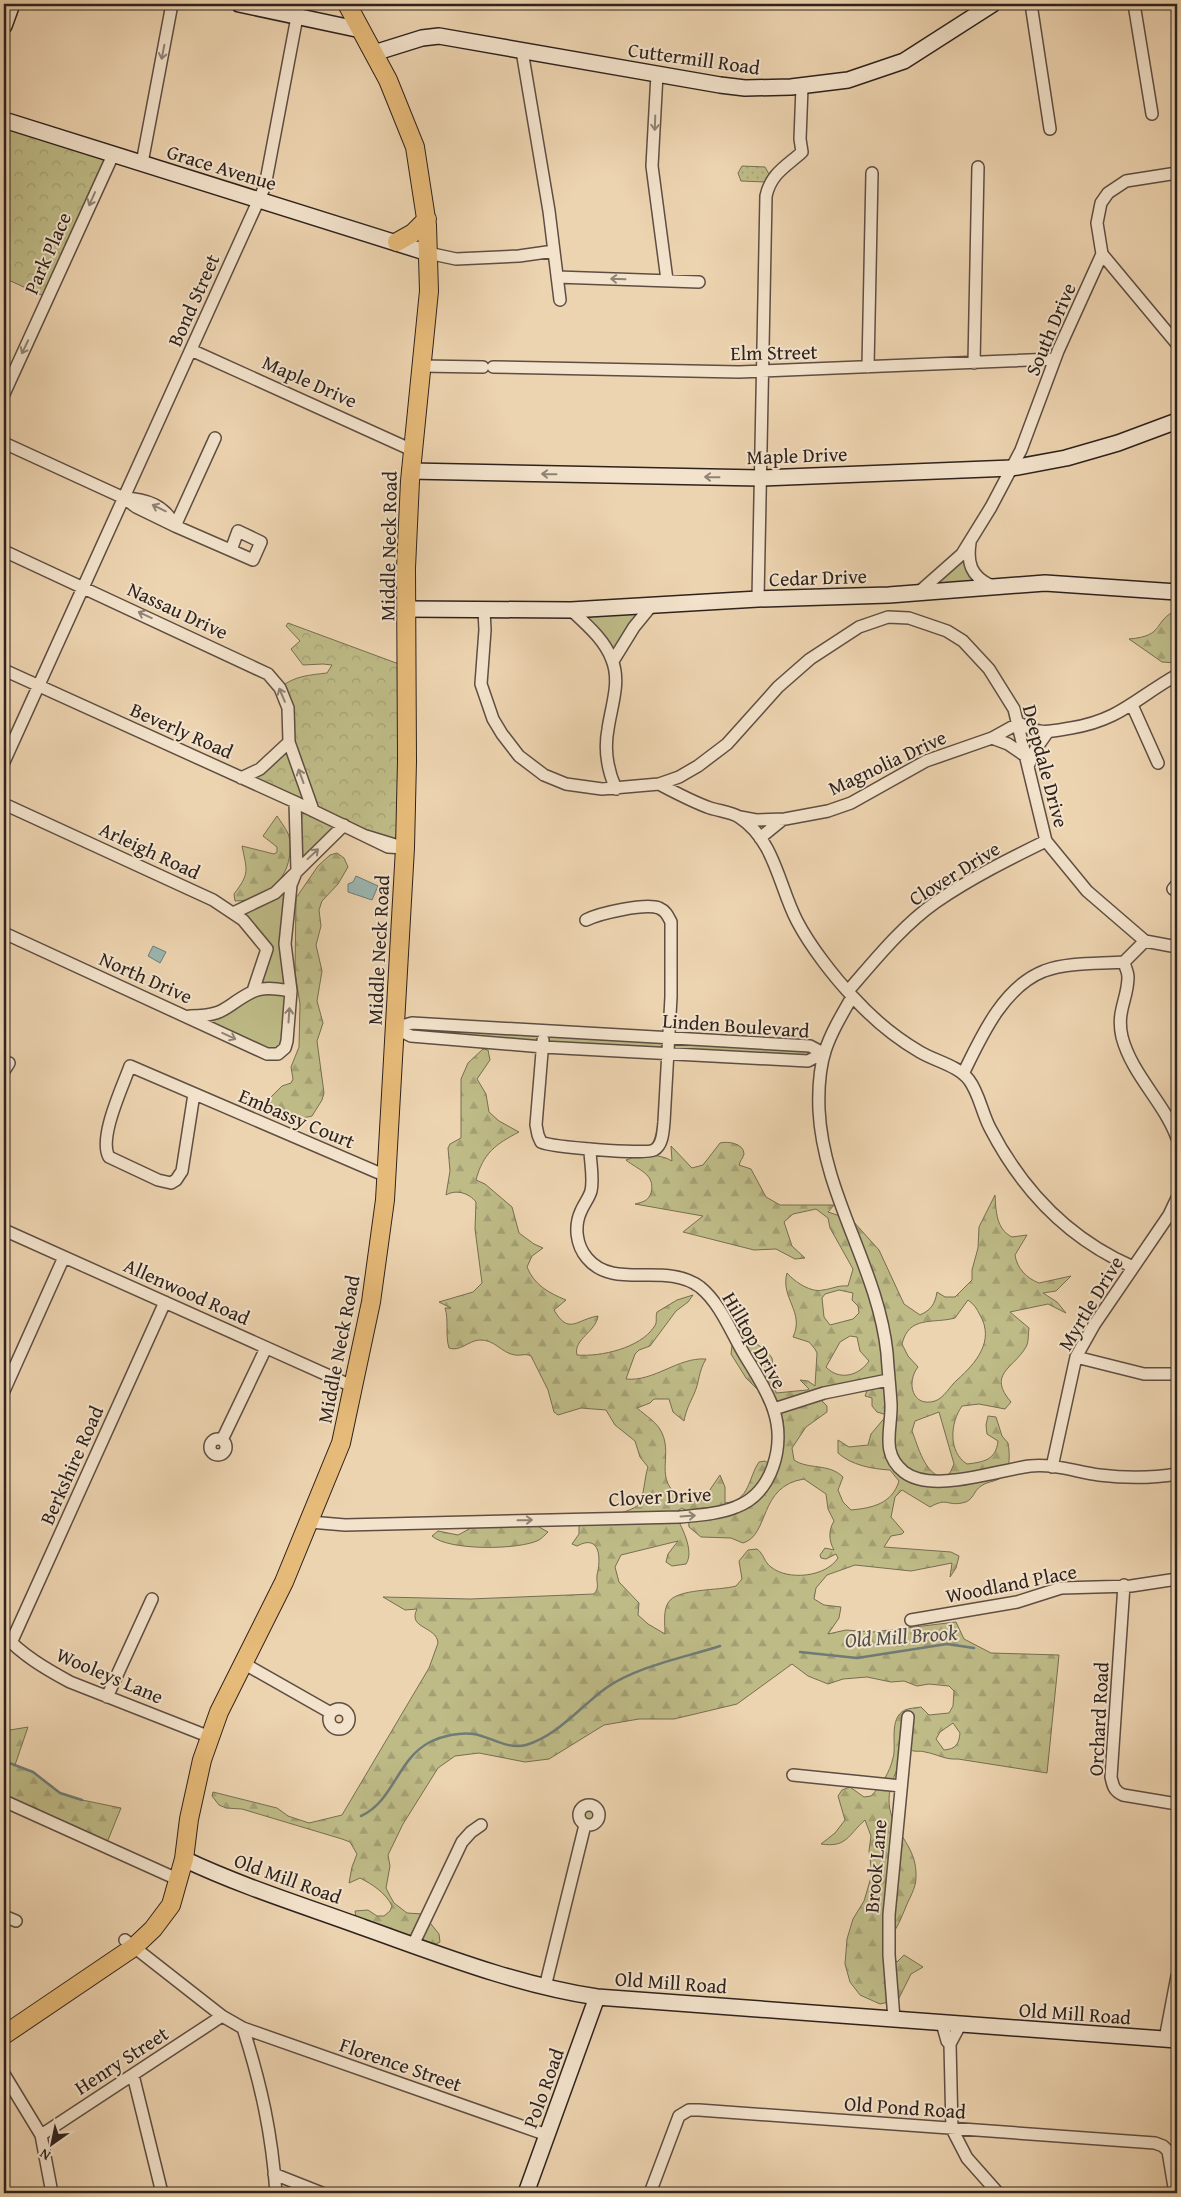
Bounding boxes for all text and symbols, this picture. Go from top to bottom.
street label: Cuttermill Road [626,34,762,82]
one-way arrow [158,43,168,59]
one-way arrow [651,115,660,131]
street label: Grace Avenue [164,137,280,197]
one-way arrow [87,191,97,206]
street label: Park Place [16,207,78,299]
street label: Bond Street [160,249,226,351]
one-way arrow [610,274,626,283]
street label: South Drive [1017,278,1083,380]
street label: Elm Street [730,337,818,367]
one-way arrow [20,339,30,354]
street label: Maple Drive [258,347,362,415]
street label: Maple Drive [746,439,848,471]
one-way arrow [541,469,558,479]
street label: Middle Neck Road [372,470,404,621]
one-way arrow [704,472,720,482]
one-way arrow [152,503,167,512]
street label: Cedar Drive [769,561,867,593]
street label: Nassau Drive [123,574,233,646]
one-way arrow [138,610,153,619]
one-way arrow [277,688,287,703]
street label: Beverly Road [126,694,238,766]
street label: Deepdale Drive [1016,701,1076,831]
street label: Magnolia Drive [823,722,951,802]
one-way arrow [296,769,305,784]
street label: Arleigh Road [95,814,206,886]
street label: Clover Drive [903,833,1005,913]
one-way arrow [307,848,320,860]
street label: Middle Neck Road [360,874,396,1026]
street label: North Drive [95,944,197,1010]
street label: Linden Boulevard [661,1005,811,1045]
one-way arrow [285,1007,294,1023]
one-way arrow [221,1032,236,1041]
street label: Embassy Court [234,1080,360,1156]
street label: Allenwood Road [119,1250,255,1332]
street label: Myrtle Drive [1050,1250,1130,1356]
street label: Middle Neck Road [309,1272,367,1425]
street label: Hilltop Drive [716,1286,794,1394]
street label: Berkshire Road [32,1401,110,1529]
street label: Clover Drive [608,1479,712,1513]
one-way arrow [679,1512,695,1521]
one-way arrow [517,1515,533,1524]
street label: Woodland Place [943,1556,1079,1610]
water label: Old Mill Brook [844,1617,959,1655]
street label: Wooleys Lane [52,1639,168,1711]
street label: Orchard Road [1081,1661,1115,1777]
street label: Brook Lane [856,1818,894,1914]
street label: Old Mill Road [230,1845,346,1911]
street label: Old Mill Road [614,1964,728,2000]
street label: Old Mill Road [1018,1995,1132,2031]
street label: Henry Street [68,2019,174,2101]
street label: Florence Street [336,2030,466,2098]
street label: Polo Road [515,2044,571,2132]
street label: Old Pond Road [843,2088,967,2126]
north arrow [28,2120,78,2170]
text: N [35,2144,54,2166]

